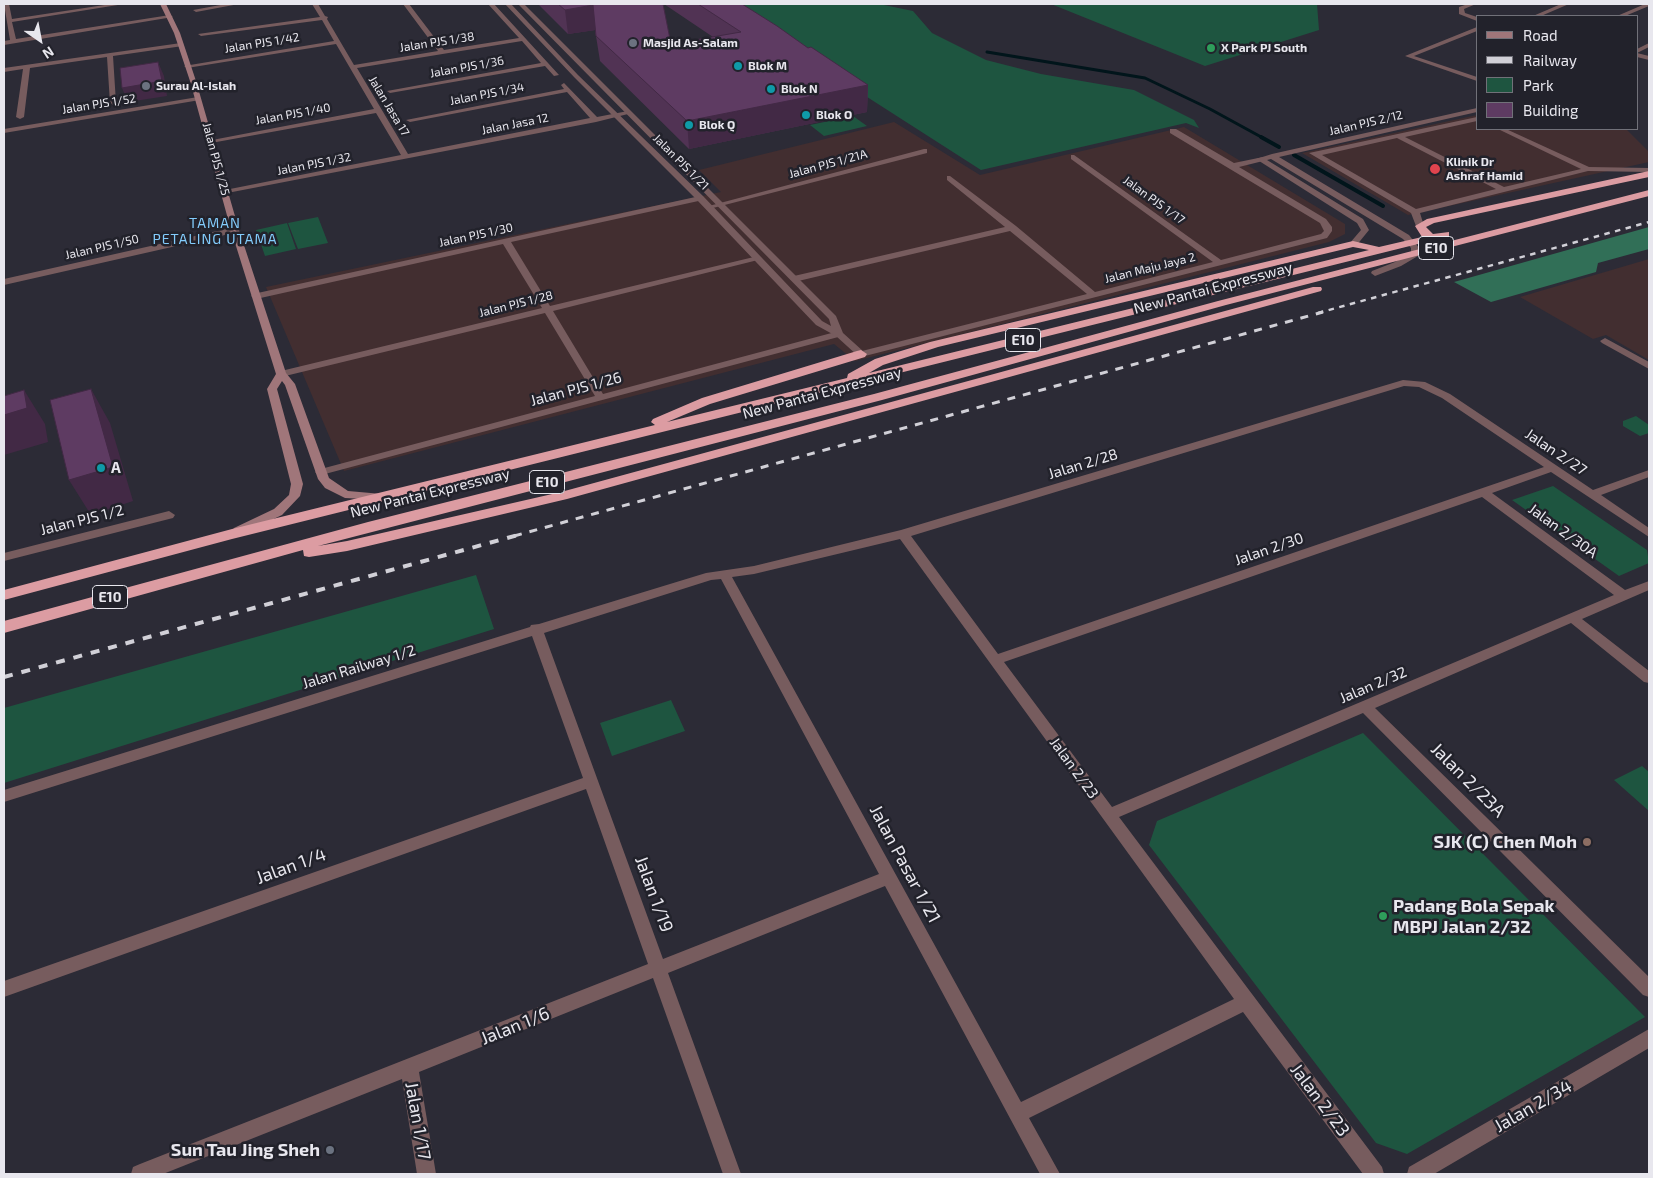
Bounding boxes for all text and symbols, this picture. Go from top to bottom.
north arrow [15,15,65,65]
legend [1476,15,1638,130]
text: Road [1523,26,1558,44]
street label: Jalan PJS 1/38 [399,29,475,55]
street label: Jalan PJS 1/42 [224,30,300,56]
place label: Masjid As-Salam [643,36,738,50]
marker: Masjid As-Salam [627,37,639,49]
place label: X Park PJ South [1221,41,1307,55]
marker: X Park PJ South [1205,42,1217,54]
text: N [40,43,57,63]
text: Railway [1523,51,1577,69]
street label: Jalan PJS 1/36 [429,53,505,81]
place label: Blok M [748,59,787,73]
marker: Blok M [732,60,744,72]
street label: Jalan Jasa 17 [365,73,413,139]
text: Park [1523,76,1554,94]
place label: Surau Al-Islah [156,79,236,93]
marker: Surau Al-Islah [140,80,152,92]
street label: Jalan PJS 1/34 [449,80,525,108]
place label: Blok N [781,82,818,96]
marker: Blok N [765,83,777,95]
street label: Jalan PJS 1/52 [61,91,137,117]
street label: Jalan PJS 1/40 [254,100,332,128]
text: Building [1523,101,1578,119]
place label: Blok O [816,108,852,122]
street label: Jalan PJS 2/12 [1328,108,1404,138]
marker: Blok O [800,109,812,121]
street label: Jalan Jasa 12 [480,110,550,138]
place label: Blok Q [699,118,735,132]
marker: Blok Q [683,119,695,131]
street label: Jalan PJS 1/25 [199,121,233,197]
street label: Jalan PJS 1/21 [650,131,712,193]
street label: Jalan PJS 1/21A [787,147,869,181]
street label: Jalan PJS 1/32 [276,150,352,178]
place label: Klinik Dr Ashraf Hamid [1446,155,1523,183]
marker: Klinik Dr Ashraf Hamid [1428,162,1442,176]
street label: Jalan PJS 1/17 [1120,173,1188,227]
district label: TAMAN PETALING UTAMA [151,215,279,248]
street label: Jalan PJS 1/30 [438,220,514,250]
street label: Jalan PJS 1/50 [64,232,140,262]
road number: E10 [1418,237,1454,260]
street label: Jalan Maju Jaya 2 [1103,250,1197,286]
street label: New Pantai Expressway [1132,258,1294,318]
street label: Jalan PJS 1/28 [478,288,554,320]
road number: E10 [1006,328,1040,352]
street label: New Pantai Expressway [741,363,903,423]
street label: Jalan PJS 1/26 [528,368,624,410]
street label: Jalan 2/27 [1522,425,1590,479]
street label: Jalan 2/28 [1046,445,1120,483]
place label: A [111,459,121,477]
marker: A [95,462,107,474]
street label: New Pantai Expressway [348,464,512,522]
road number: E10 [530,471,564,494]
street label: Jalan 2/30A [1525,500,1601,562]
street label: Jalan PJS 1/2 [38,501,126,539]
street label: Jalan 2/30 [1232,529,1306,569]
road number: E10 [92,586,128,608]
street label: Jalan Railway 1/2 [300,641,418,693]
street label: Jalan 2/32 [1337,663,1409,707]
street label: Jalan 2/23 [1046,734,1102,802]
street label: Jalan 2/23A [1426,738,1510,822]
street label: Jalan Pasar 1/21 [865,801,945,927]
place label: SJK (C) Chen Moh [1433,831,1577,853]
marker: SJK (C) Chen Moh [1581,836,1593,848]
street label: Jalan 1/4 [253,843,329,889]
street label: Jalan 1/19 [630,853,678,935]
place label: Padang Bola Sepak MBPJ Jalan 2/32 [1393,895,1554,938]
marker: Padang Bola Sepak MBPJ Jalan 2/32 [1377,910,1389,922]
street label: Jalan 1/6 [477,1002,553,1050]
street label: Jalan 2/23 [1286,1059,1354,1141]
street label: Jalan 2/34 [1490,1075,1576,1137]
street label: Jalan 1/17 [401,1080,435,1162]
place label: Sun Tau Jing Sheh [171,1139,320,1161]
marker: Sun Tau Jing Sheh [324,1144,336,1156]

